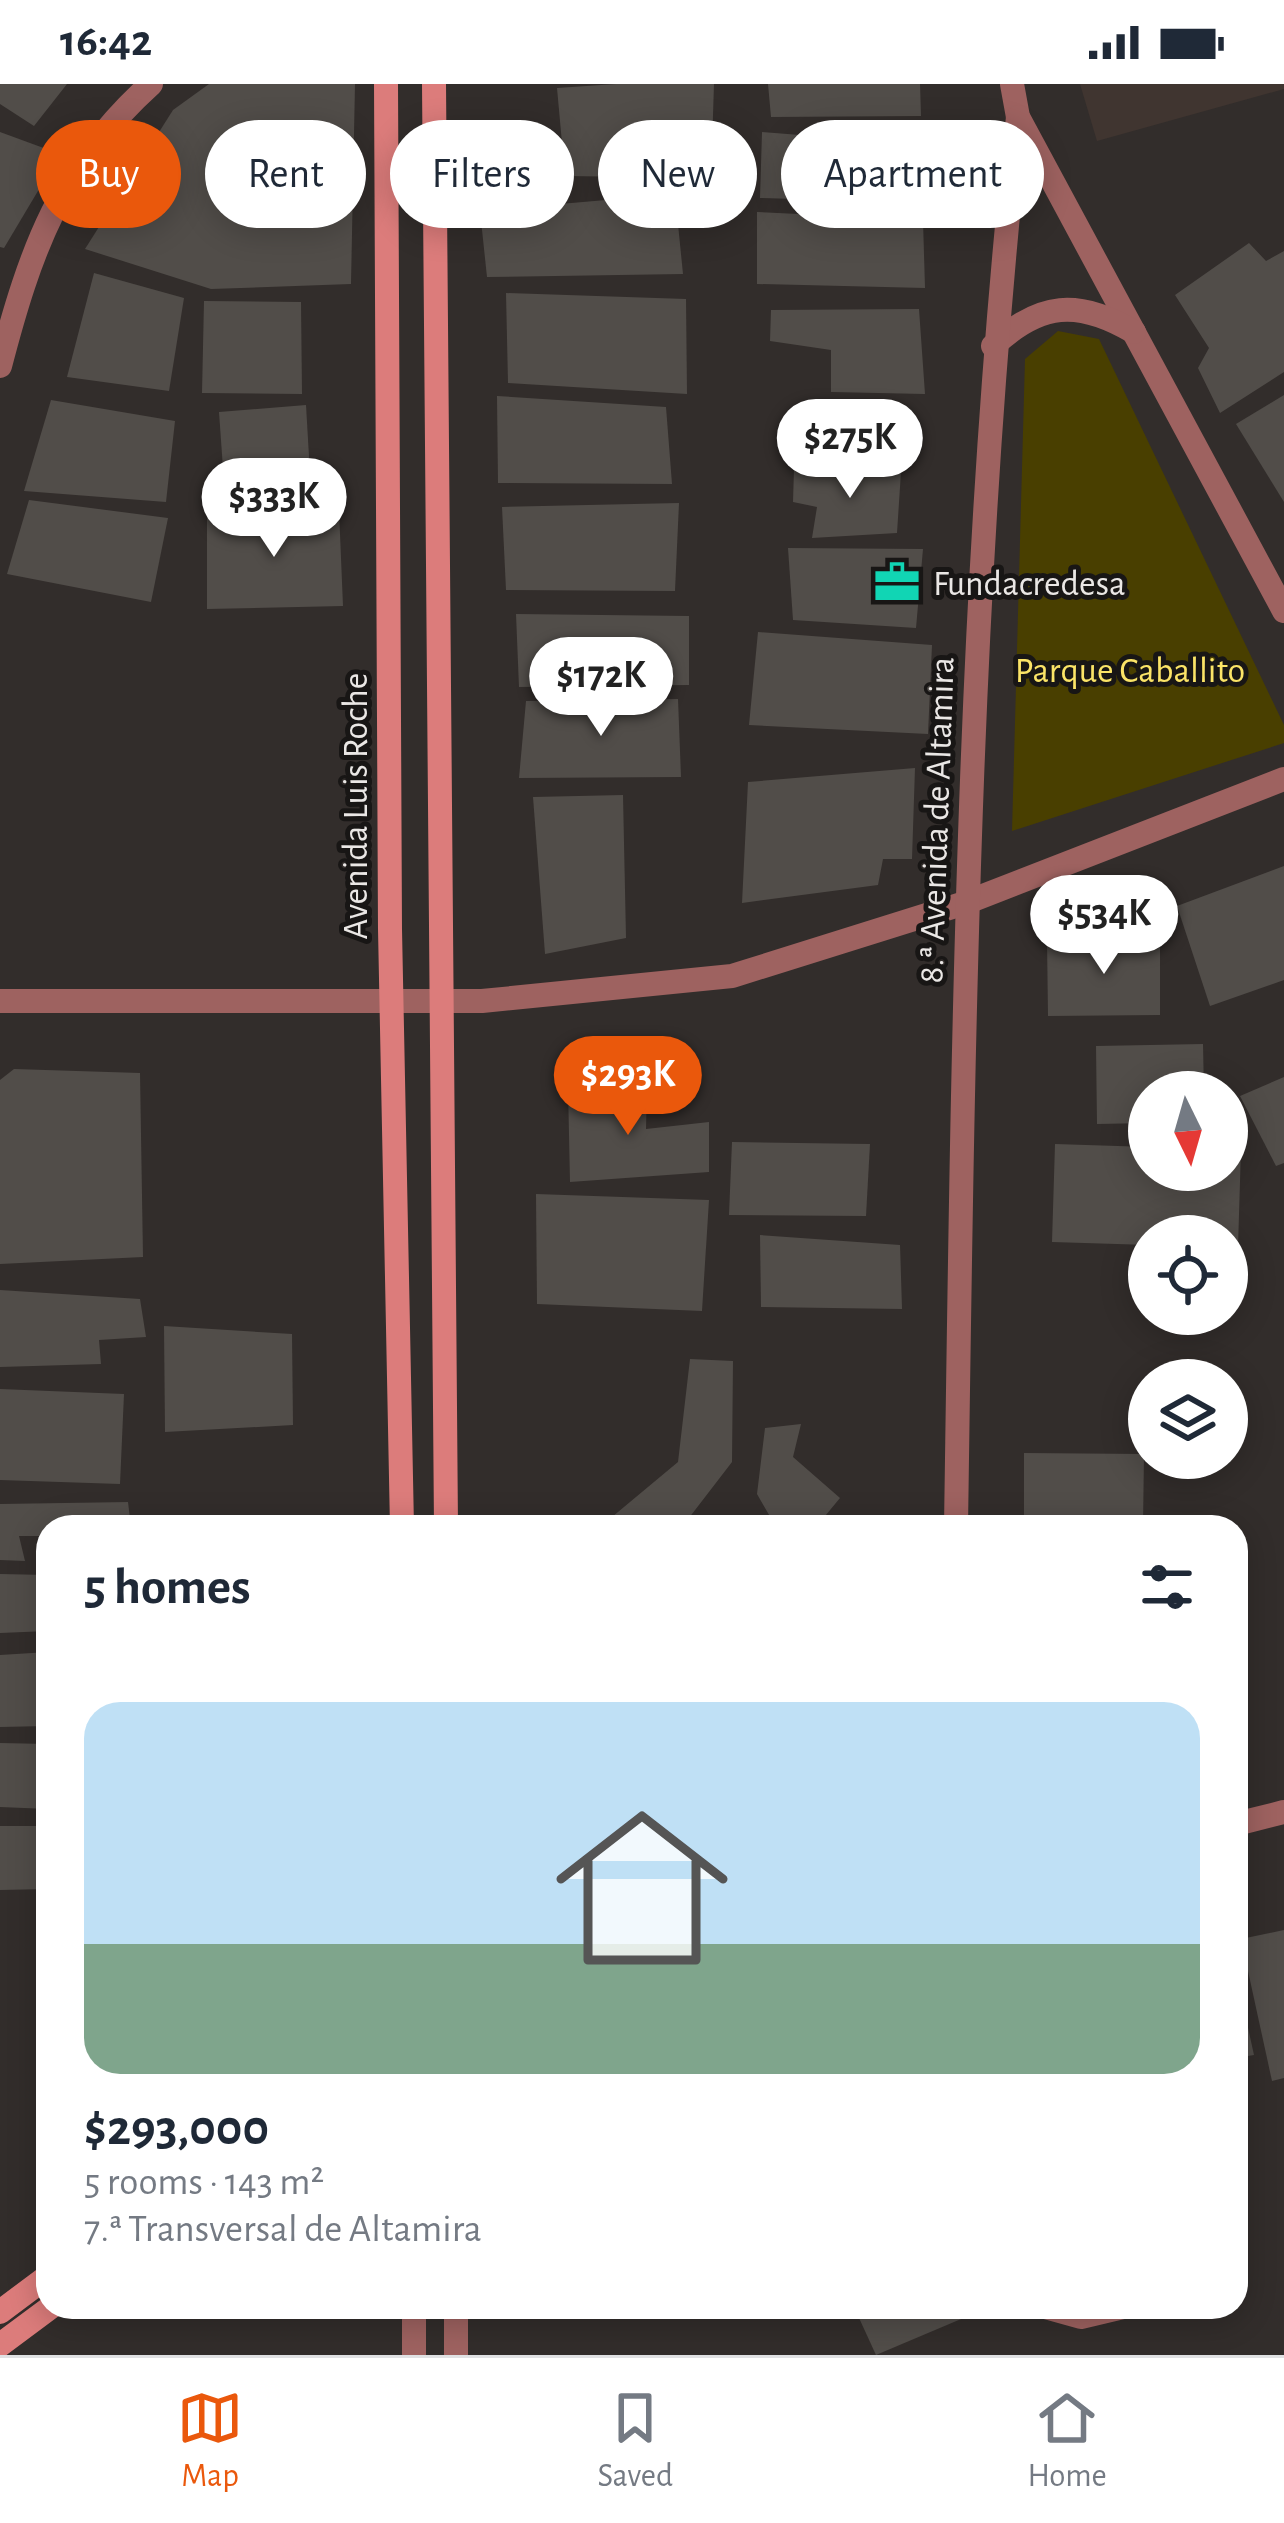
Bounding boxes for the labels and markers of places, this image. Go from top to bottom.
pin: $275K [766,399,934,501]
pin: $333K [190,458,358,560]
office icon: Fundacredesa [872,557,922,607]
place label: Fundacredesa [933,566,1126,602]
pin: $172K [517,637,685,739]
pin: $534K [1020,875,1188,977]
pin: $293K [544,1036,712,1138]

